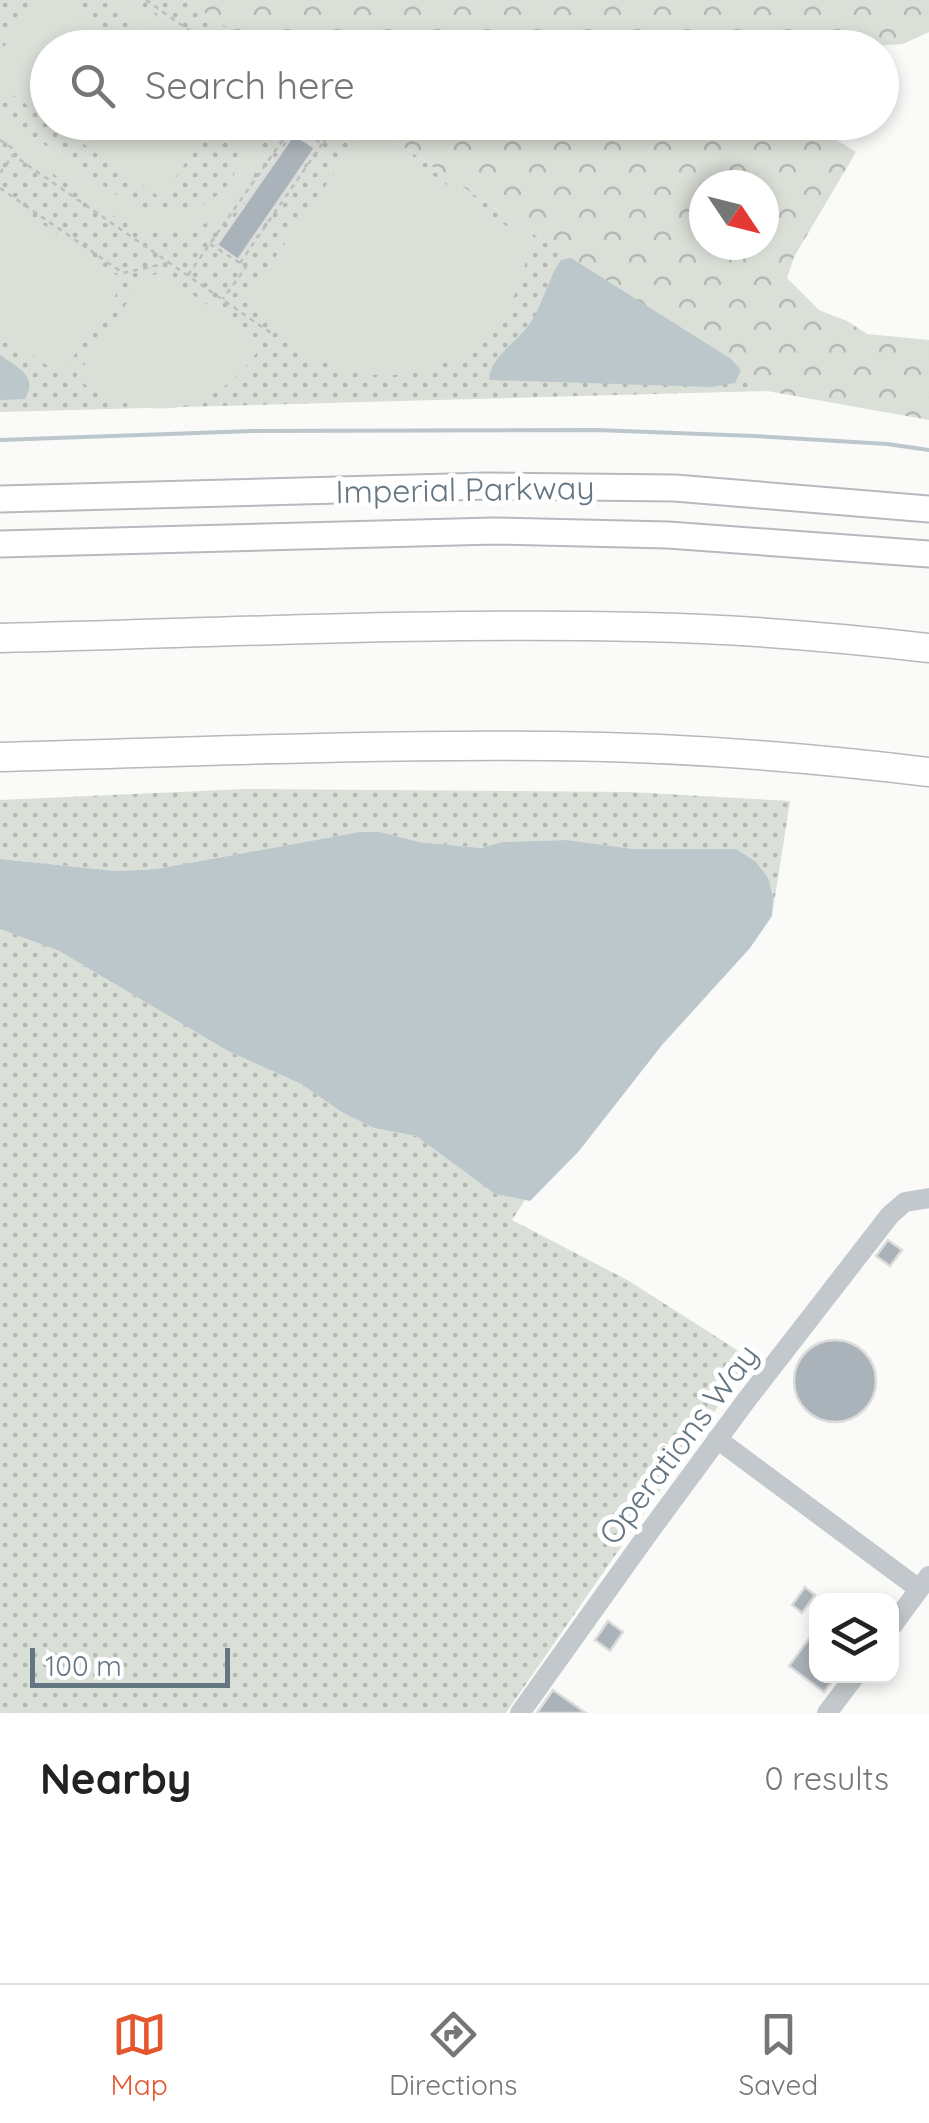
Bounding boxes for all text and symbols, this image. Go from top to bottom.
search box [30,30,899,140]
icon: search [65,58,120,113]
text: Search here [145,61,355,109]
north arrow [689,170,779,260]
street label: Imperial Parkway [335,467,595,511]
street label: Operations Way [590,1336,766,1552]
map controls [809,1593,899,1683]
button: layers [809,1593,899,1683]
scale bar [30,1643,230,1688]
text: 100 m [45,1648,122,1683]
text: Nearby [40,1752,191,1805]
text: 0 results [765,1758,889,1798]
tab: Map [111,2007,168,2102]
tab: Directions [389,2007,517,2102]
tab: Saved [739,2007,818,2102]

